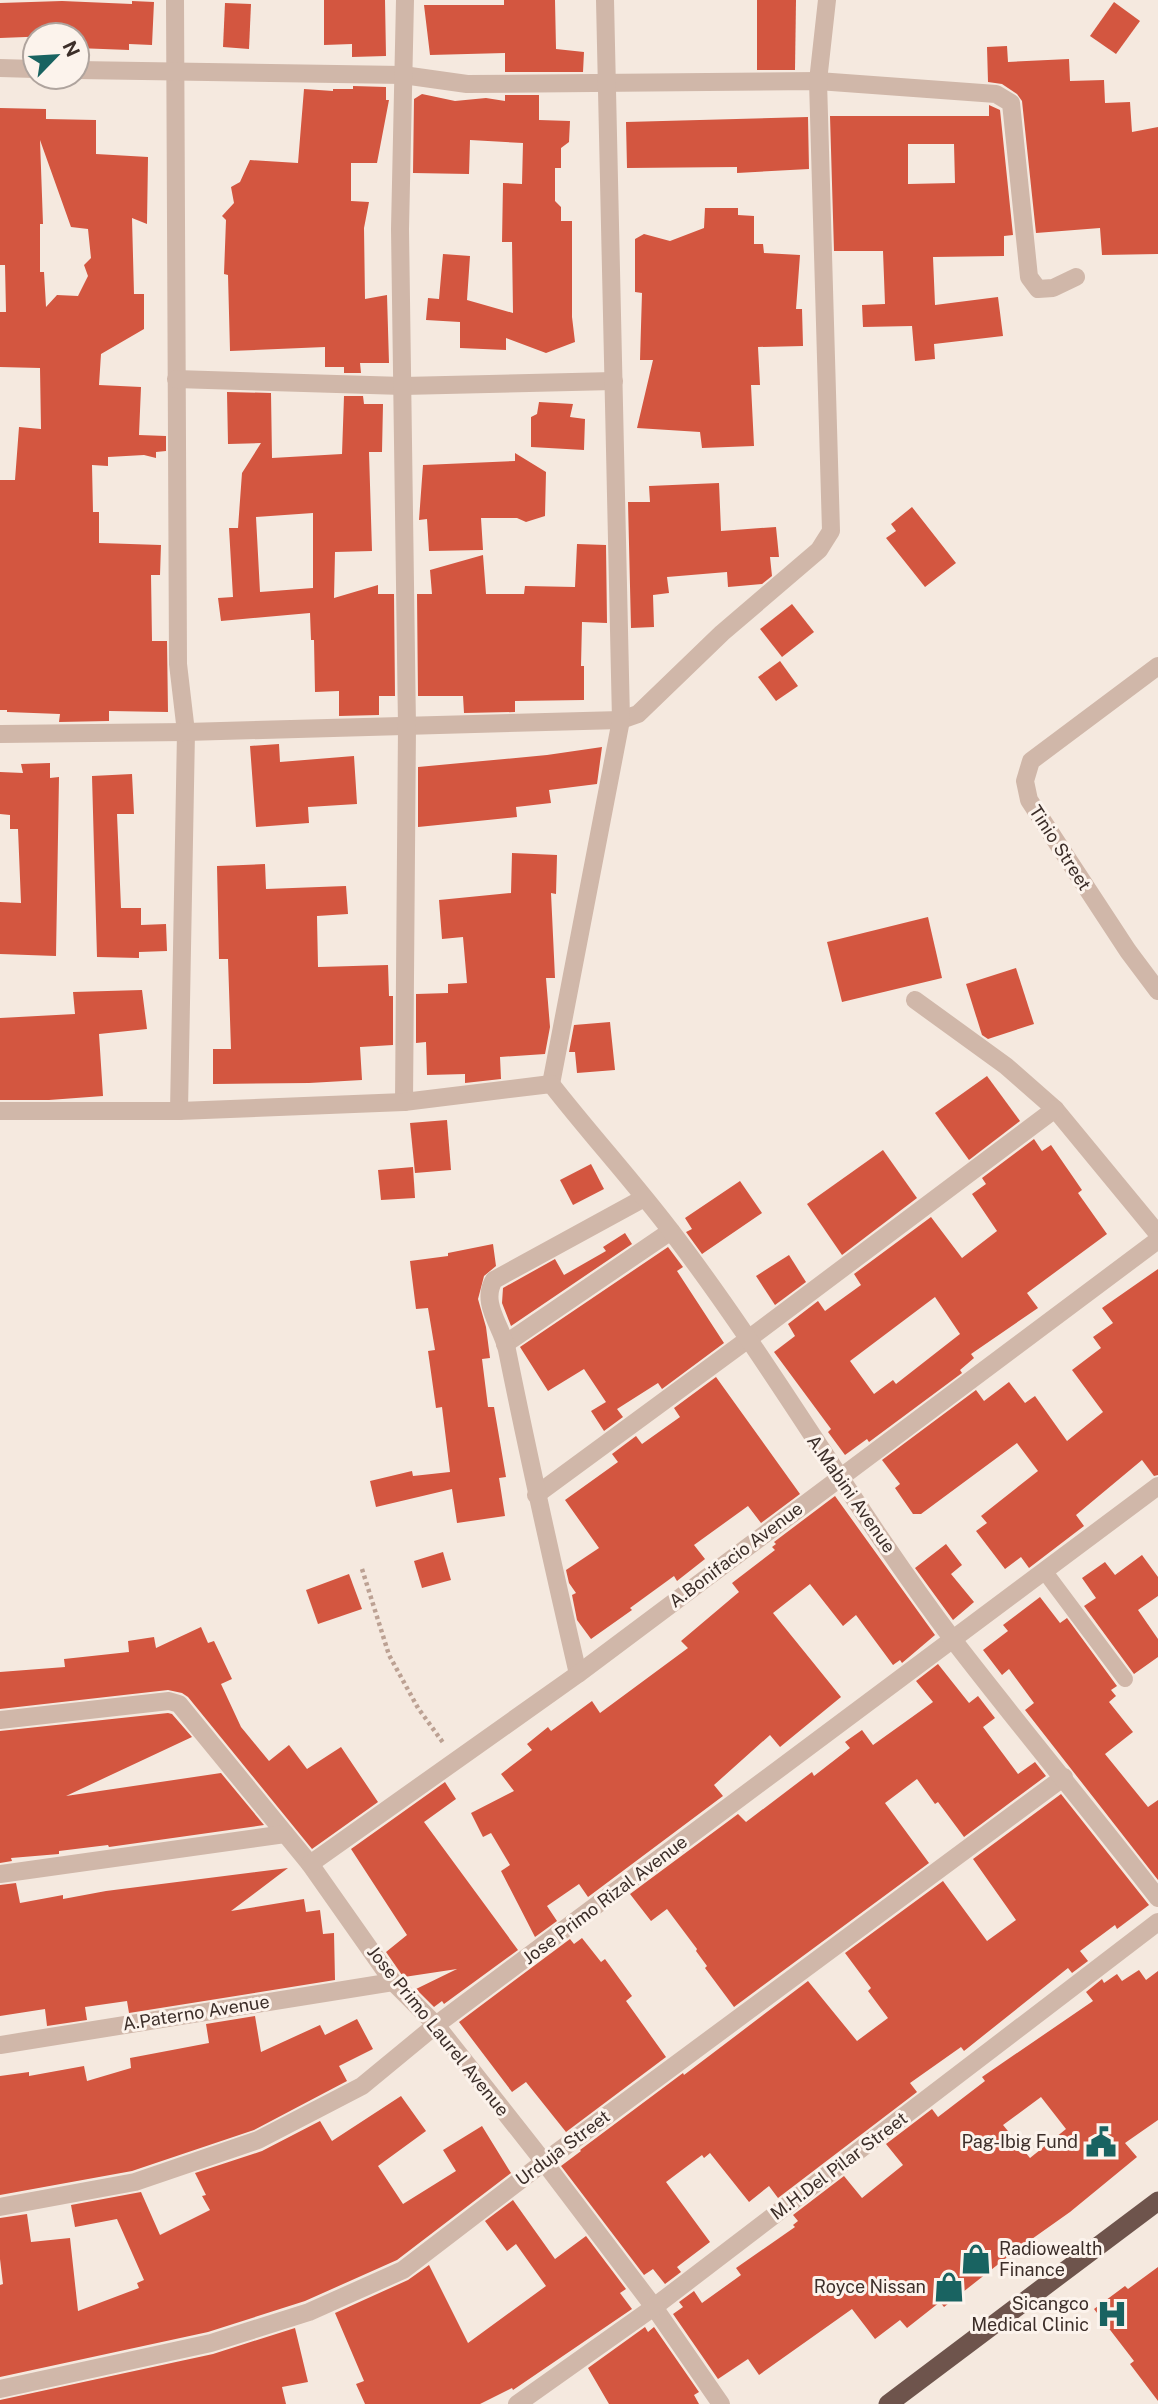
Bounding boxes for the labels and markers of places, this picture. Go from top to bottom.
public building icon: Pag-Ibig Fund [1084,2125,1118,2159]
place label: Pag-Ibig Fund [961,2131,1078,2152]
place label: Radiowealth Finance [999,2238,1102,2280]
shop icon: Radiowealth Finance [959,2242,993,2276]
shop icon: Royce Nissan [932,2270,966,2304]
place label: Royce Nissan [814,2276,926,2297]
place label: Sicangco Medical Clinic [971,2293,1089,2335]
hospital icon: Sicangco Medical Clinic [1095,2297,1129,2331]

